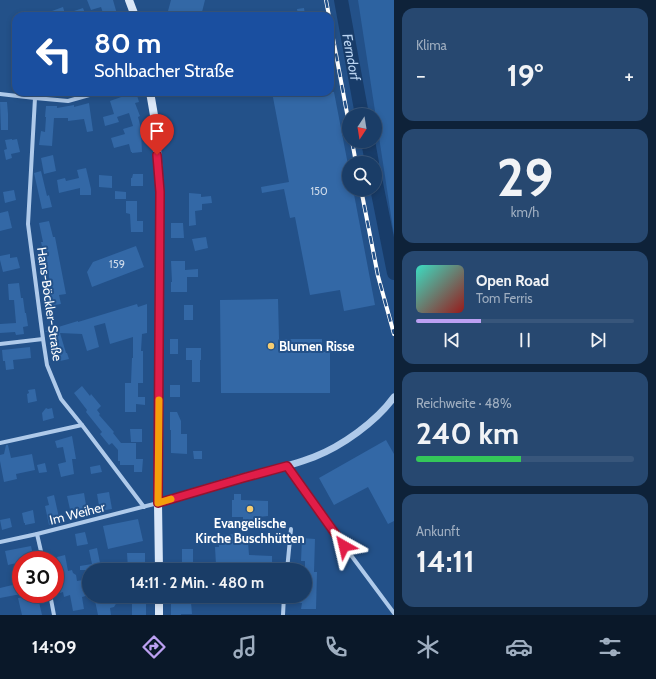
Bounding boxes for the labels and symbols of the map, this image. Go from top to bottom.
water label: Ferndorf [338,32,365,84]
north arrow [342,108,382,148]
pin [140,114,174,155]
house number: 150 [310,184,328,198]
street label: Hans-Böckler-Straße [34,246,66,362]
house number: 159 [109,257,125,271]
place label: Blumen Risse [279,338,355,354]
marker: Blumen Risse [266,341,276,351]
street label: Im Weiher [48,498,107,528]
marker: Evangelische Kirche Buschhütten [245,504,255,514]
place label: Evangelische Kirche Buschhütten [195,515,305,546]
position arrow [323,525,365,567]
speed limit sign: 30 [12,551,64,603]

